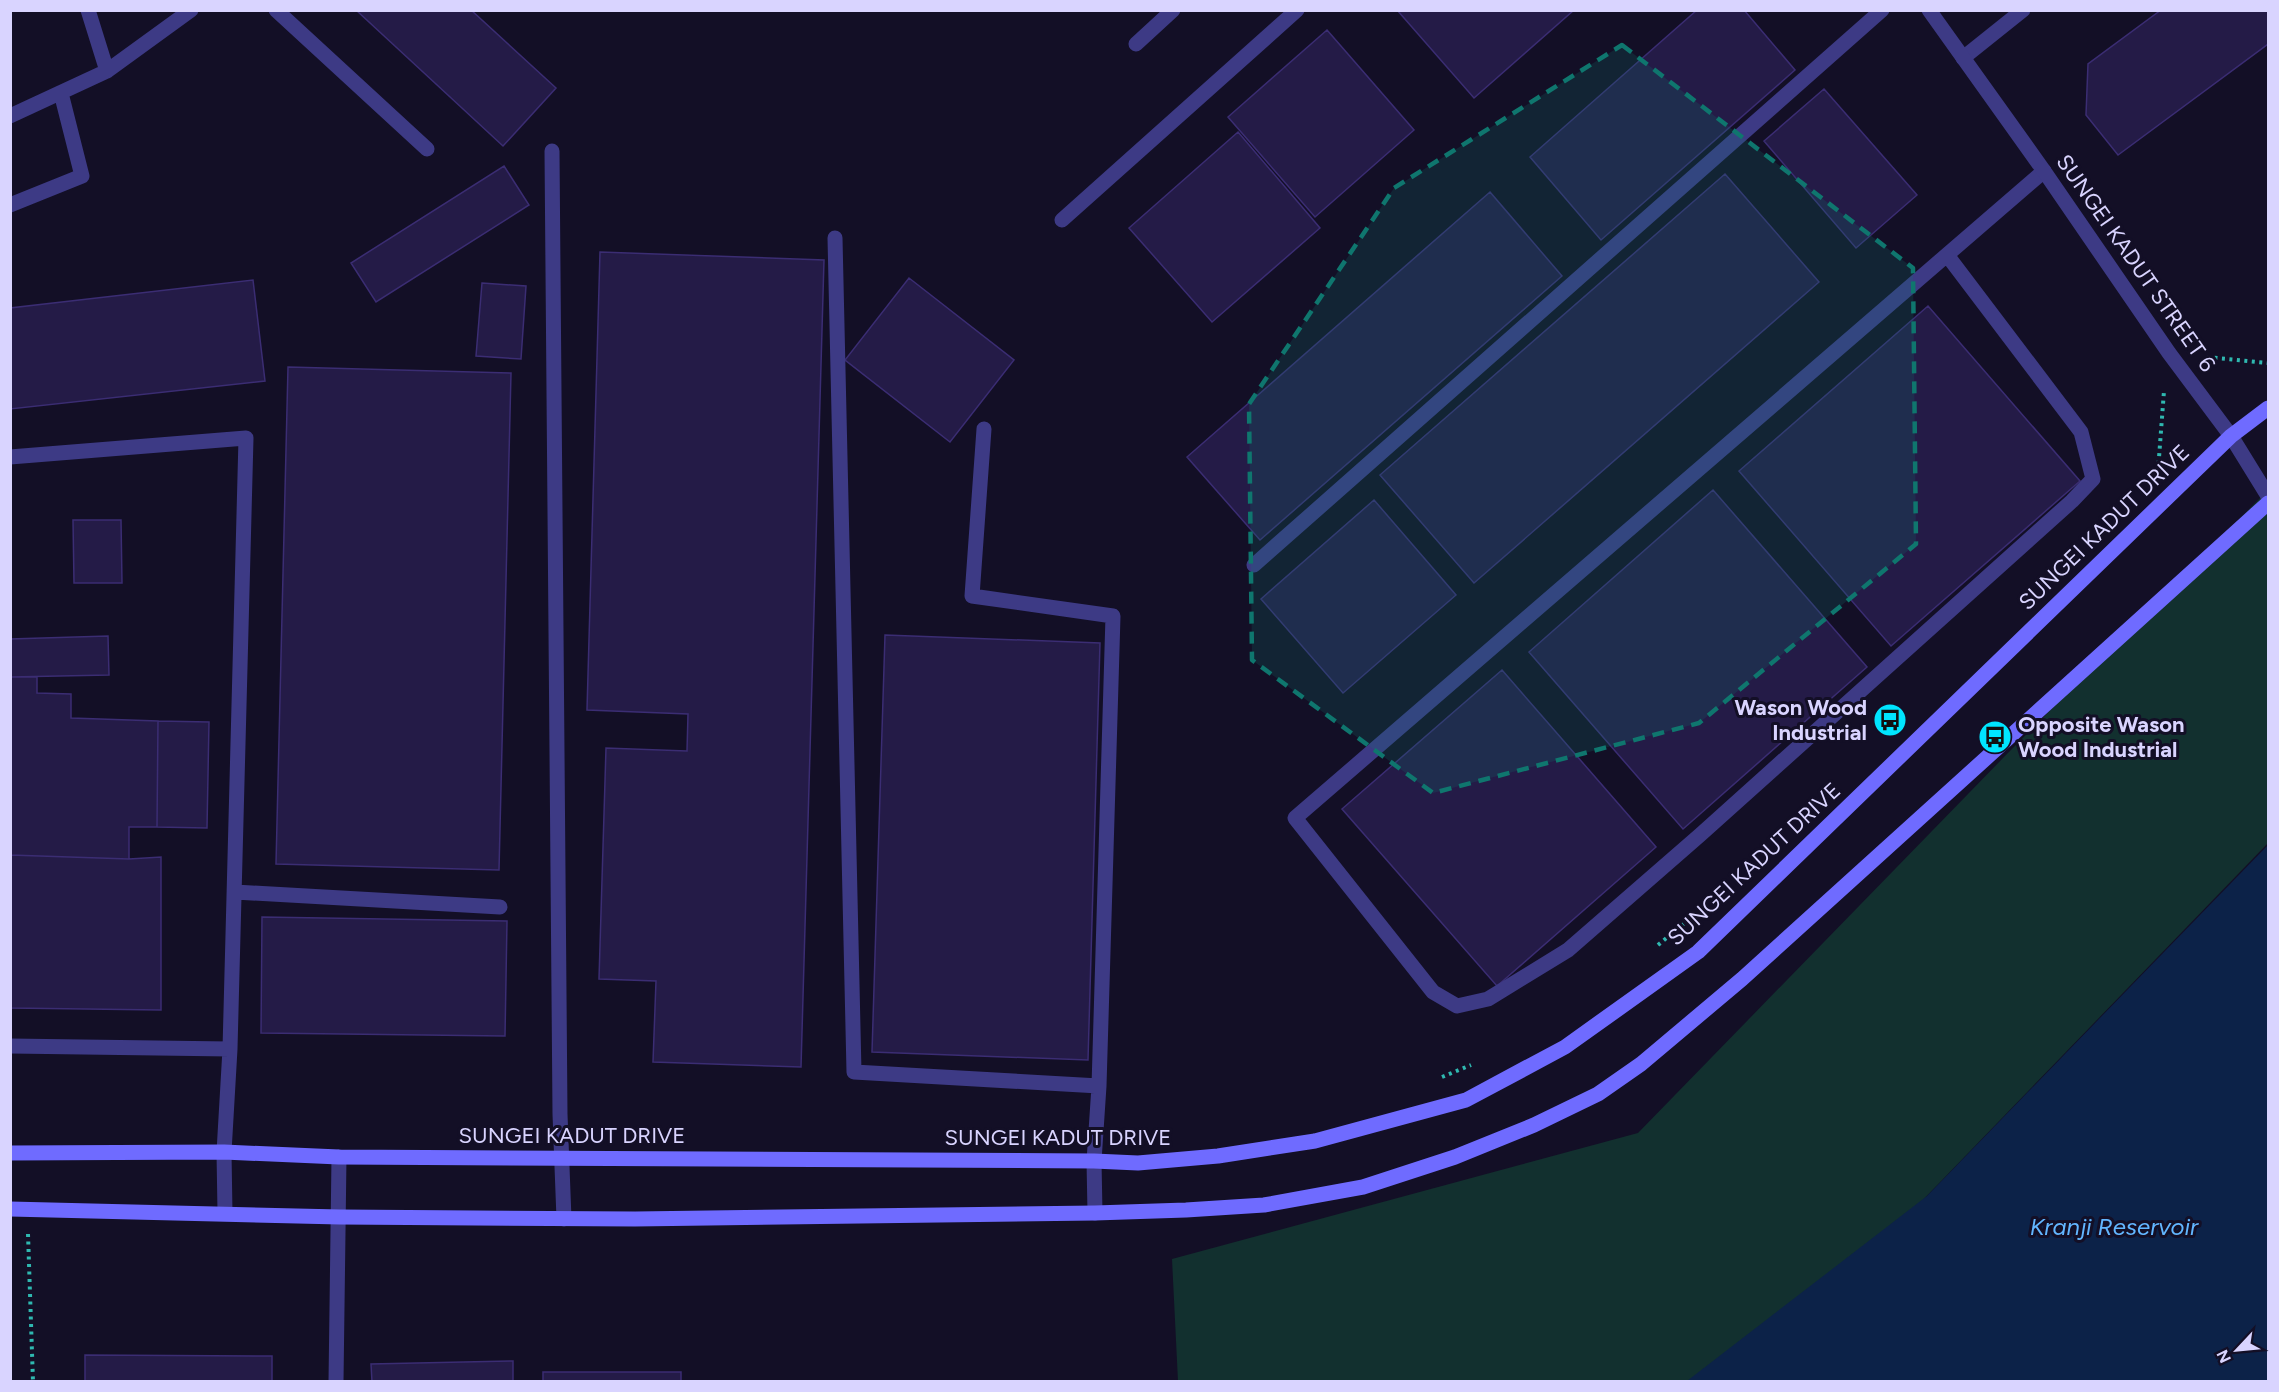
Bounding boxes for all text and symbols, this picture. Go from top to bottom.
street label: SUNGEI KADUT STREET 6 [2051,149,2221,377]
street label: SUNGEI KADUT DRIVE [2013,439,2195,615]
place label: Wason Wood Industrial [1734,694,1867,746]
bus stop icon: Wason Wood Industrial [1872,702,1908,738]
place label: Opposite Wason Wood Industrial [2018,711,2185,763]
bus stop icon: Opposite Wason Wood Industrial [1977,719,2013,755]
street label: SUNGEI KADUT DRIVE [1662,777,1846,951]
street label: SUNGEI KADUT DRIVE [459,1122,685,1149]
street label: SUNGEI KADUT DRIVE [945,1124,1171,1151]
water label: Kranji Reservoir [2030,1212,2199,1241]
north arrow [2207,1320,2267,1380]
text: N [2213,1347,2235,1366]

